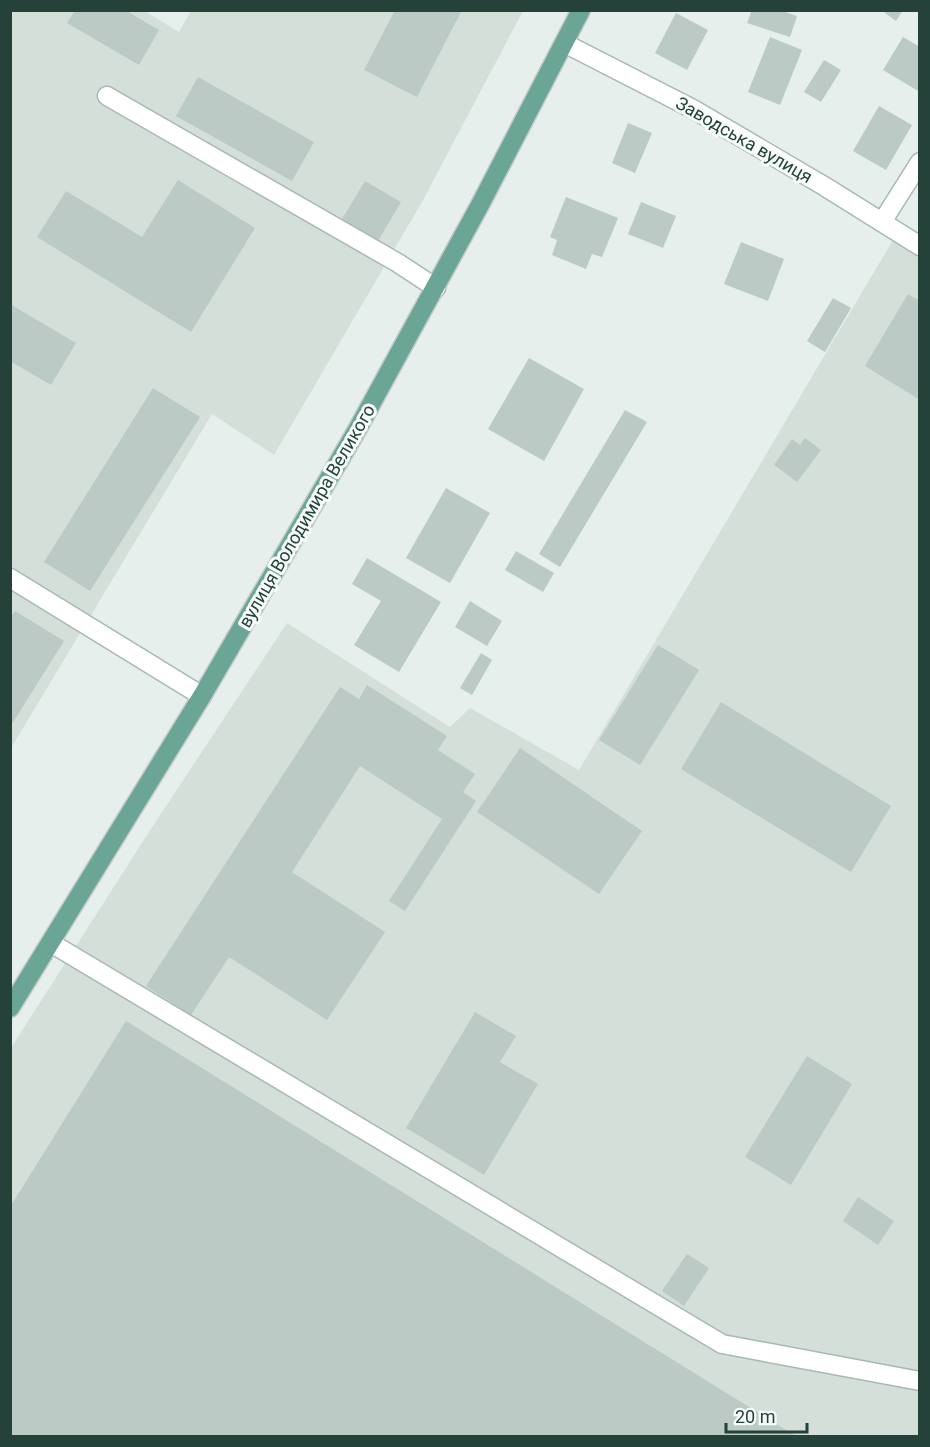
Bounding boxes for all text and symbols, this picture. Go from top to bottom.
street label: Заводська вулиця [672,92,816,187]
street label: вулиця Володимира Великого [234,401,379,631]
scale bar [726,1396,807,1434]
text: 20 m [735,1406,775,1427]

